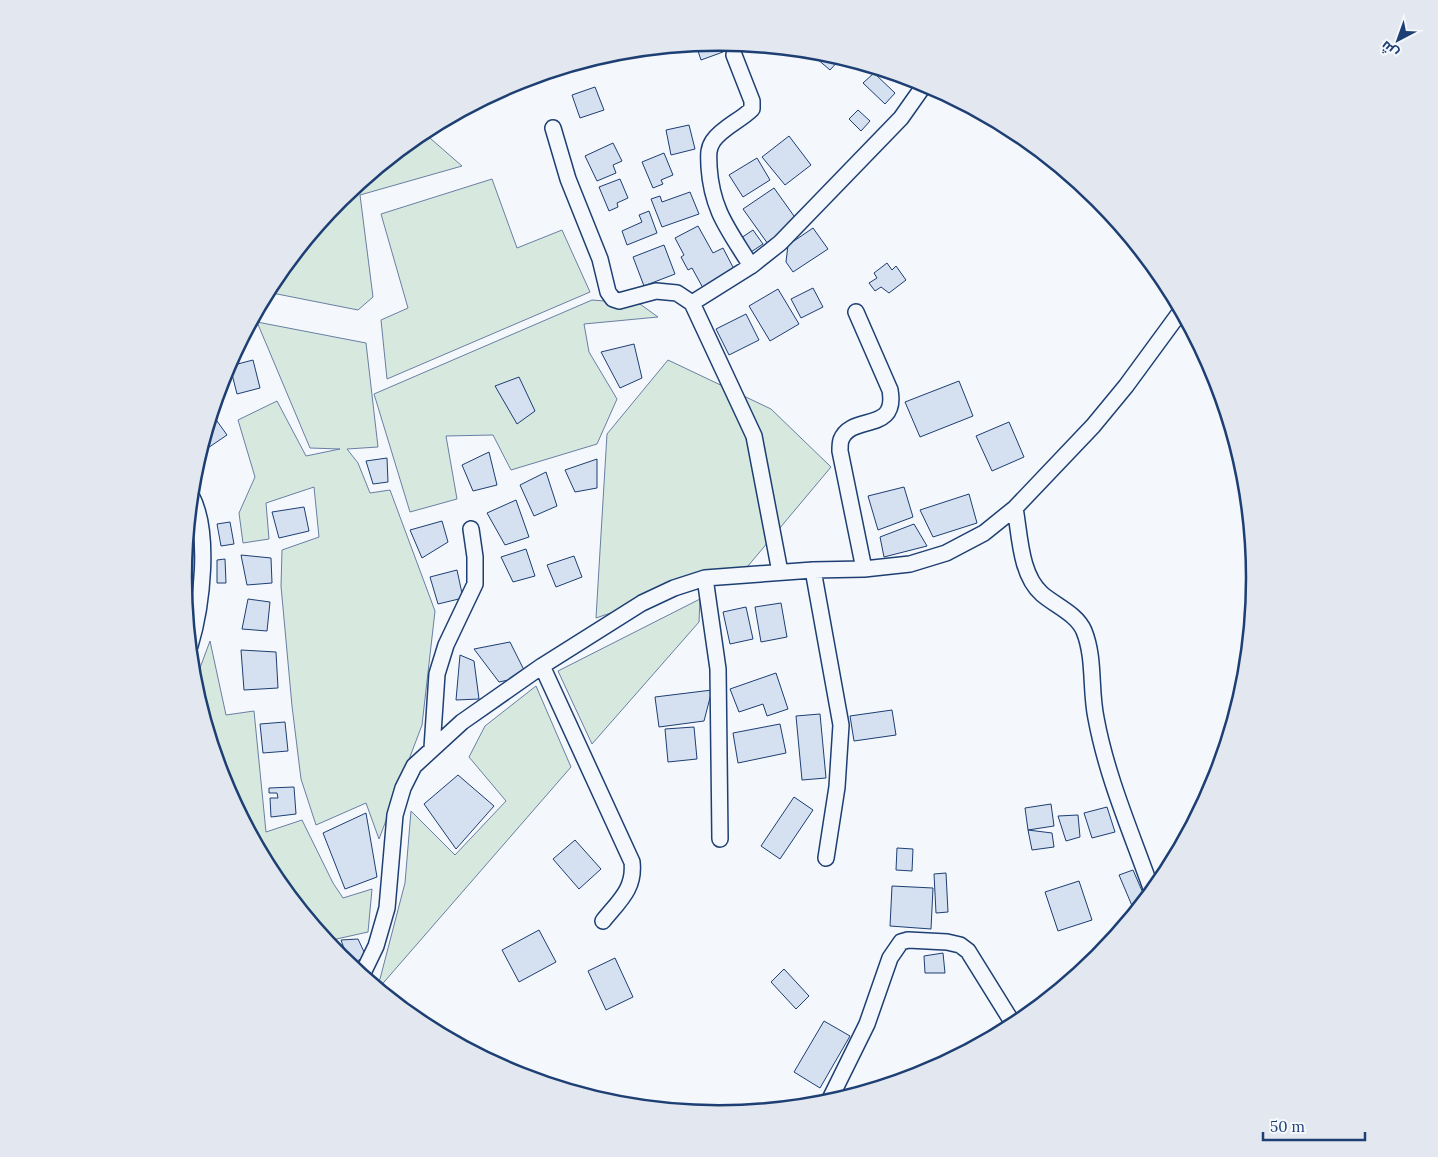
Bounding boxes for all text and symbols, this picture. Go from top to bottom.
north arrow [1373,15,1423,65]
text: ش [1377,37,1402,62]
scale bar [1263,1110,1366,1142]
text: 50 m [1270,1117,1305,1136]

